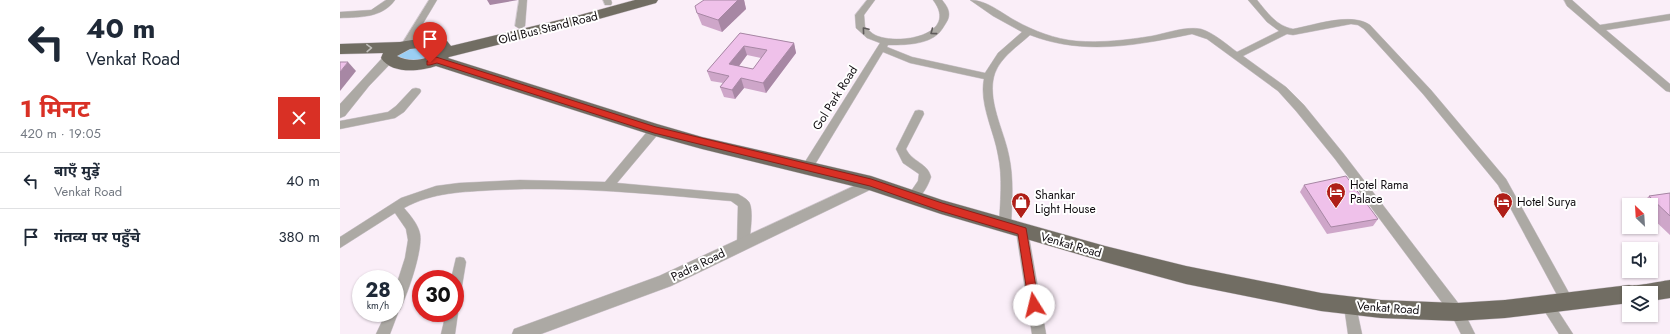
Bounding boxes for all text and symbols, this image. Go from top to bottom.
street label: Old Bus Stand Road [496,7,600,49]
text: 40 m [86,8,155,49]
icon: left [20,16,72,68]
pin [413,22,447,63]
one-way arrow [862,27,869,35]
one-way arrow [931,27,938,34]
icon: arrive [419,28,441,50]
one-way arrow [366,44,372,52]
text: Venkat Road [86,46,180,72]
street label: Gol Park Road [808,62,862,134]
text: 1 मिनट [20,91,90,126]
button: close [278,97,320,139]
text: 420 m · 19:05 [20,124,101,143]
text: बाएँ मुड़ें [54,160,100,182]
icon: left [20,170,42,192]
text: 40 m [286,170,320,192]
place label: Hotel Rama Palace [1350,176,1408,208]
hotel icon: Hotel Rama Palace [1325,181,1347,209]
text: Venkat Road [54,182,122,201]
place label: Shankar Light House [1035,186,1096,218]
shop icon: Shankar Light House [1010,191,1032,219]
hotel icon: Hotel Surya [1492,191,1514,219]
place label: Hotel Surya [1517,193,1576,211]
north arrow [1622,198,1658,234]
map controls [1622,198,1658,322]
icon: arrive [20,226,42,248]
text: गंतव्य पर पहुँचे [54,226,140,248]
text: 380 m [278,226,320,248]
street label: Venkat Road [1038,228,1104,262]
button: sound [1622,242,1658,278]
street label: Padra Road [668,244,728,286]
speed limit sign: 30 [412,270,464,322]
text: 28 [365,276,391,305]
position arrow [1013,284,1055,326]
button: layers [1622,286,1658,322]
street label: Venkat Road [1356,297,1420,319]
text: km/h [367,298,389,313]

